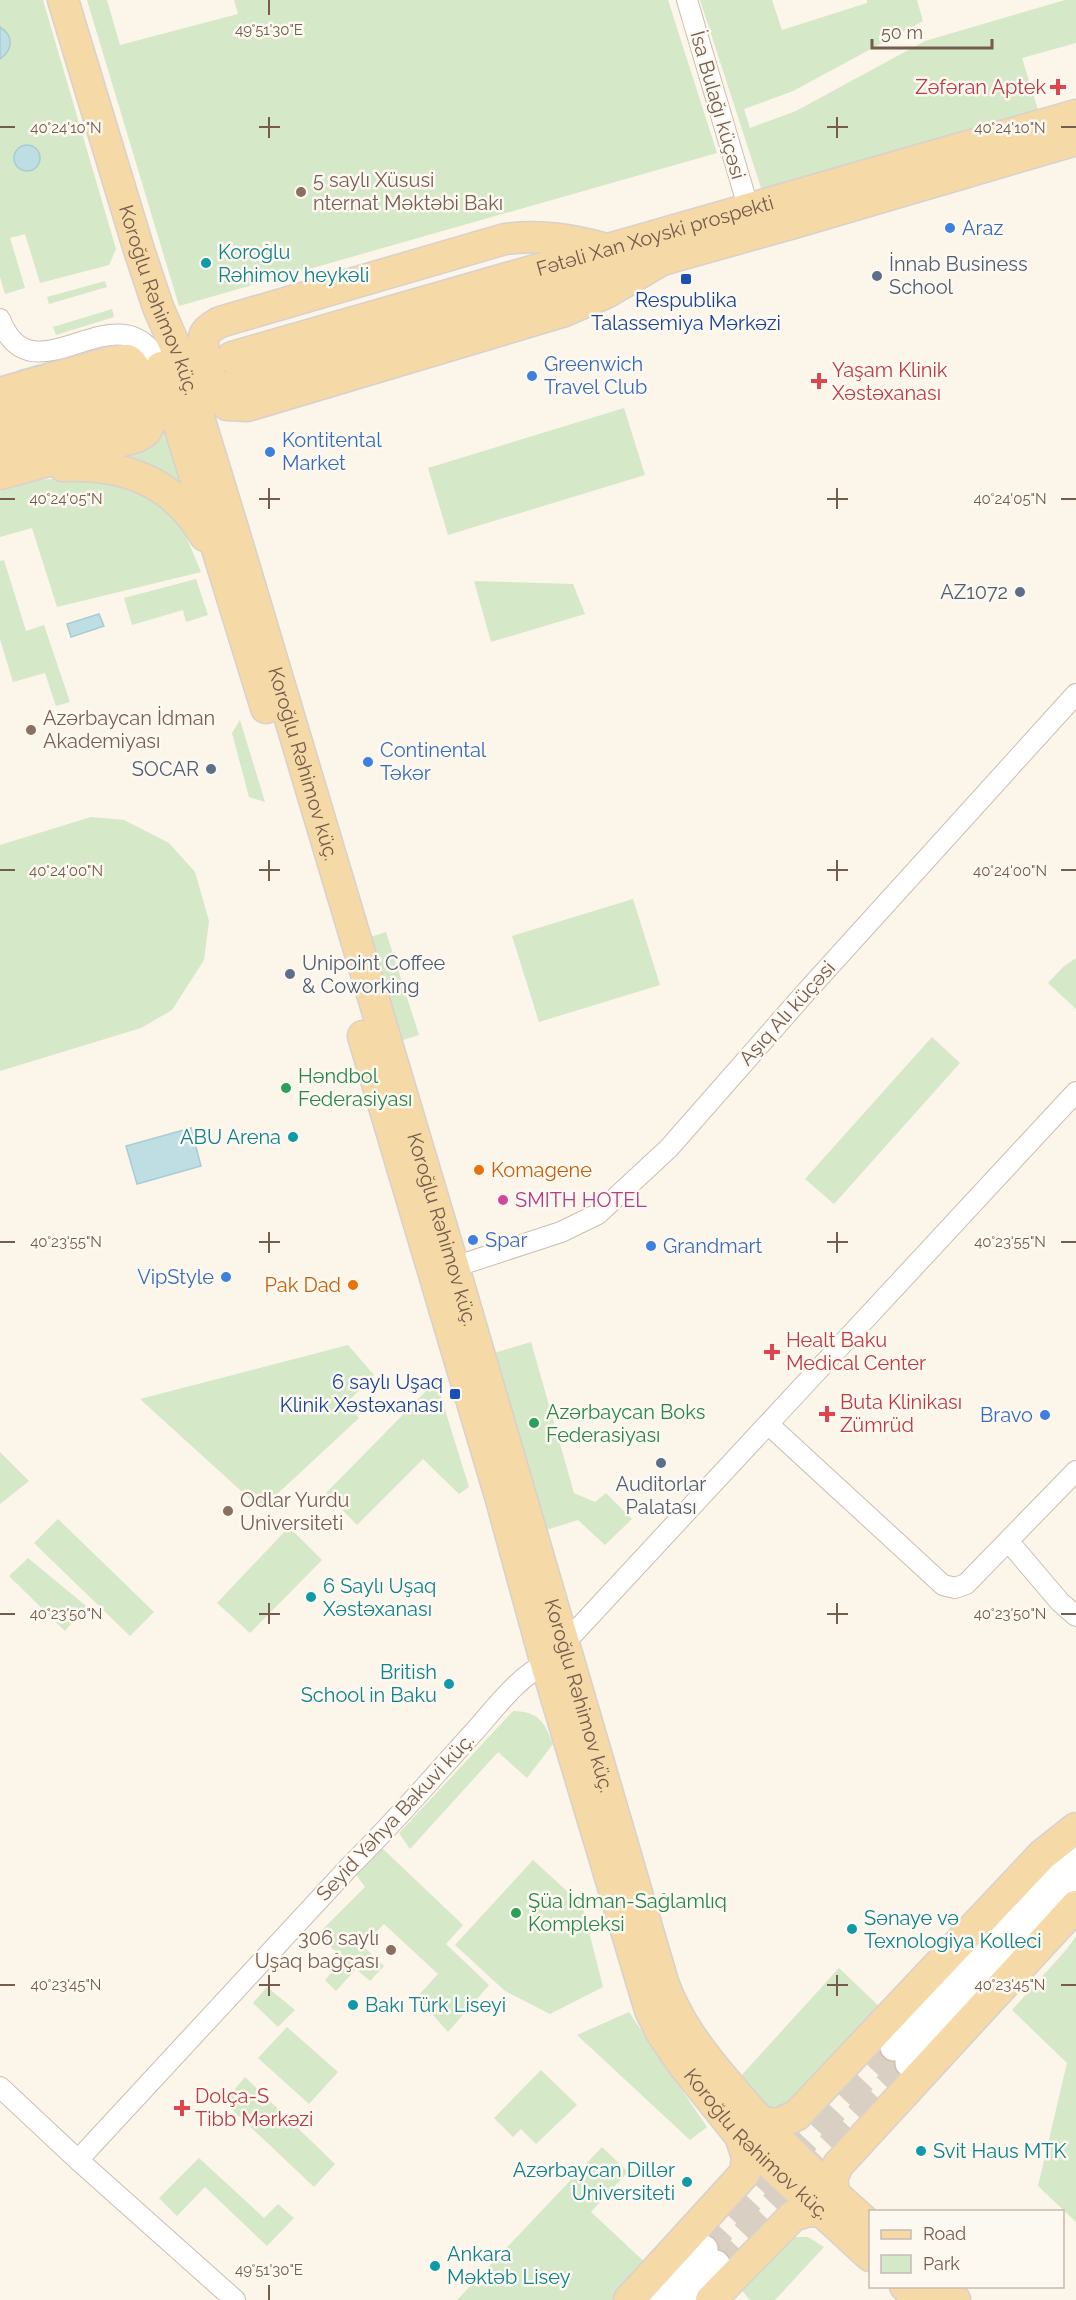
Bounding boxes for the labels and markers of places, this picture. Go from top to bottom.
place label: Zəfəran Aptek [915,75,1046,99]
marker: Zəfəran Aptek [1051,80,1065,94]
place label: 5 saylı Xüsusi nternat Məktəbi Bakı [313,168,503,215]
marker: 5 saylı Xüsusi nternat Məktəbi Bakı [294,185,308,199]
place label: Araz [962,216,1003,240]
marker: Araz [943,221,957,235]
place label: Koroğlu Rəhimov heykəli [218,240,369,287]
place label: İnnab Business School [889,251,1028,299]
marker: Koroğlu Rəhimov heykəli [199,256,213,270]
marker: İnnab Business School [870,269,884,283]
marker: Respublika Talassemiya Mərkəzi [679,272,693,286]
place label: Respublika Talassemiya Mərkəzi [591,288,781,335]
place label: Greenwich Travel Club [544,352,647,399]
place label: Yaşam Klinik Xəstəxanası [832,358,948,405]
marker: Greenwich Travel Club [525,369,539,383]
marker: Yaşam Klinik Xəstəxanası [810,372,828,390]
place label: Kontitental Market [282,428,382,475]
marker: Kontitental Market [263,445,277,459]
place label: AZ1072 [940,580,1008,604]
marker: AZ1072 [1013,585,1027,599]
place label: Azərbaycan İdman Akademiyası [43,705,215,753]
marker: Azərbaycan İdman Akademiyası [24,723,38,737]
place label: Continental Təkər [380,738,487,785]
marker: Continental Təkər [361,755,375,769]
place label: SOCAR [132,757,199,781]
marker: SOCAR [204,762,218,776]
place label: Unipoint Coffee & Coworking [302,951,445,998]
marker: Unipoint Coffee & Coworking [283,967,297,981]
place label: Həndbol Federasiyası [298,1064,412,1111]
marker: Həndbol Federasiyası [279,1081,293,1095]
place label: ABU Arena [180,1125,281,1149]
marker: ABU Arena [286,1130,300,1144]
place label: Komagene [491,1158,592,1182]
marker: Komagene [472,1163,486,1177]
place label: SMITH HOTEL [515,1188,647,1212]
marker: SMITH HOTEL [496,1193,510,1207]
place label: Spar [485,1228,527,1252]
marker: Spar [466,1233,480,1247]
place label: Grandmart [663,1234,763,1258]
marker: Grandmart [644,1239,658,1253]
place label: VipStyle [137,1265,214,1289]
marker: VipStyle [219,1270,233,1284]
place label: Pak Dad [265,1273,341,1297]
marker: Pak Dad [346,1278,360,1292]
place label: Healt Baku Medical Center [786,1328,926,1375]
marker: Healt Baku Medical Center [763,1343,781,1361]
place label: 6 saylı Uşaq Klinik Xəstəxanası [280,1370,443,1417]
marker: 6 saylı Uşaq Klinik Xəstəxanası [448,1387,462,1401]
place label: Buta Klinikası Zümrüd [840,1390,962,1437]
place label: Azərbaycan Boks Federasiyası [546,1400,705,1447]
place label: Bravo [980,1403,1033,1427]
marker: Buta Klinikası Zümrüd [818,1405,836,1423]
marker: Bravo [1038,1408,1052,1422]
marker: Azərbaycan Boks Federasiyası [527,1416,541,1430]
marker: Auditorlar Palatası [654,1456,668,1470]
place label: Auditorlar Palatası [616,1472,706,1519]
place label: Odlar Yurdu Universiteti [240,1488,350,1535]
marker: Odlar Yurdu Universiteti [221,1504,235,1518]
place label: 6 Saylı Uşaq Xəstəxanası [323,1574,436,1621]
marker: 6 Saylı Uşaq Xəstəxanası [304,1590,318,1604]
place label: British School in Baku [301,1660,437,1707]
marker: British School in Baku [442,1677,456,1691]
place label: Şüa İdman-Sağlamlıq Kompleksi [528,1888,727,1936]
marker: Şüa İdman-Sağlamlıq Kompleksi [509,1906,523,1920]
place label: Sənaye və Texnologiya Kolleci [864,1906,1042,1953]
marker: Sənaye və Texnologiya Kolleci [845,1922,859,1936]
place label: 306 saylı Uşaq bağçası [255,1926,379,1973]
marker: 306 saylı Uşaq bağçası [384,1943,398,1957]
place label: Bakı Türk Liseyi [365,1993,506,2017]
marker: Bakı Türk Liseyi [346,1998,360,2012]
place label: Dolça-S Tibb Mərkəzi [195,2084,313,2131]
marker: Dolça-S Tibb Mərkəzi [173,2099,191,2117]
place label: Svit Haus MTK [933,2139,1067,2163]
marker: Svit Haus MTK [914,2144,928,2158]
place label: Azərbaycan Dillər Universiteti [513,2158,675,2205]
marker: Azərbaycan Dillər Universiteti [680,2175,694,2189]
place label: Ankara Məktəb Lisey [447,2242,571,2289]
marker: Ankara Məktəb Lisey [428,2259,442,2273]

